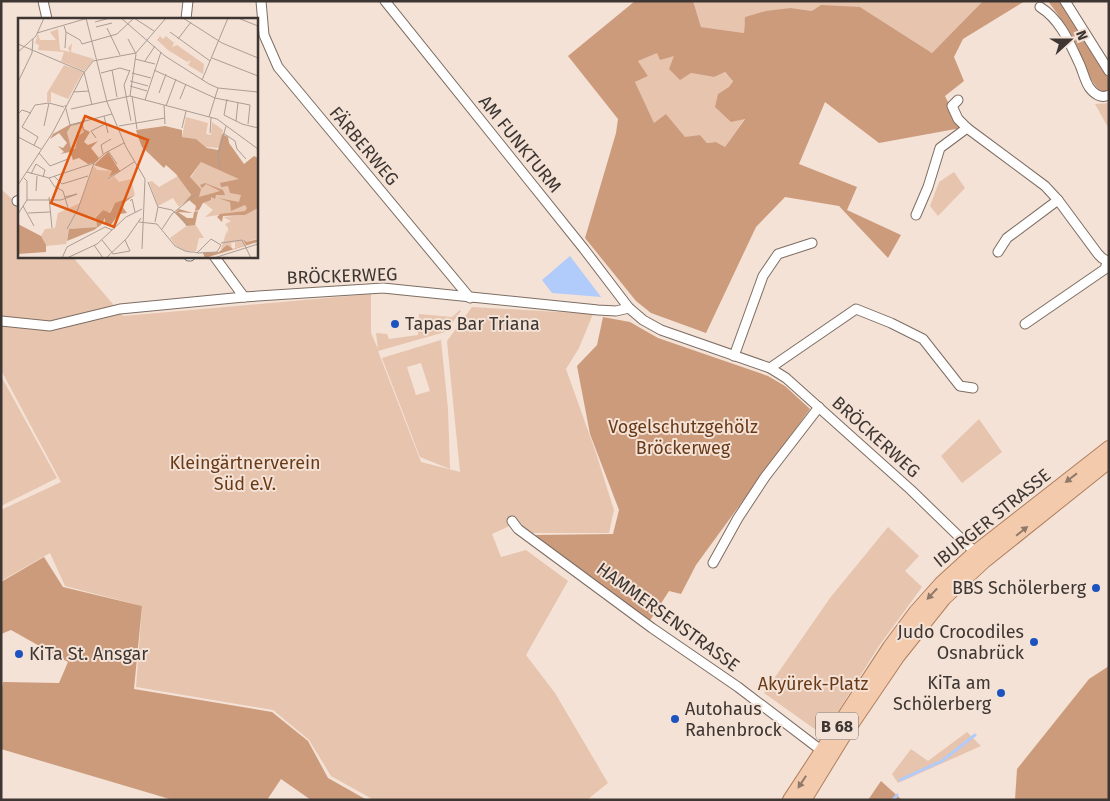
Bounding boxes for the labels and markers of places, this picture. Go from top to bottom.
place label: Tapas Bar Triana [405,313,540,335]
marker: Tapas Bar Triana [389,318,401,330]
place label: BBS Schölerberg [952,577,1087,599]
marker: BBS Schölerberg [1090,582,1102,594]
place label: Judo Crocodiles Osnabrück [897,621,1025,664]
marker: Judo Crocodiles Osnabrück [1028,636,1040,648]
place label: KiTa St. Ansgar [29,643,148,665]
marker: KiTa St. Ansgar [13,648,25,660]
place label: KiTa am Schölerberg [893,672,992,715]
marker: KiTa am Schölerberg [995,687,1007,699]
place label: Autohaus Rahenbrock [685,698,783,741]
marker: Autohaus Rahenbrock [669,713,681,725]

